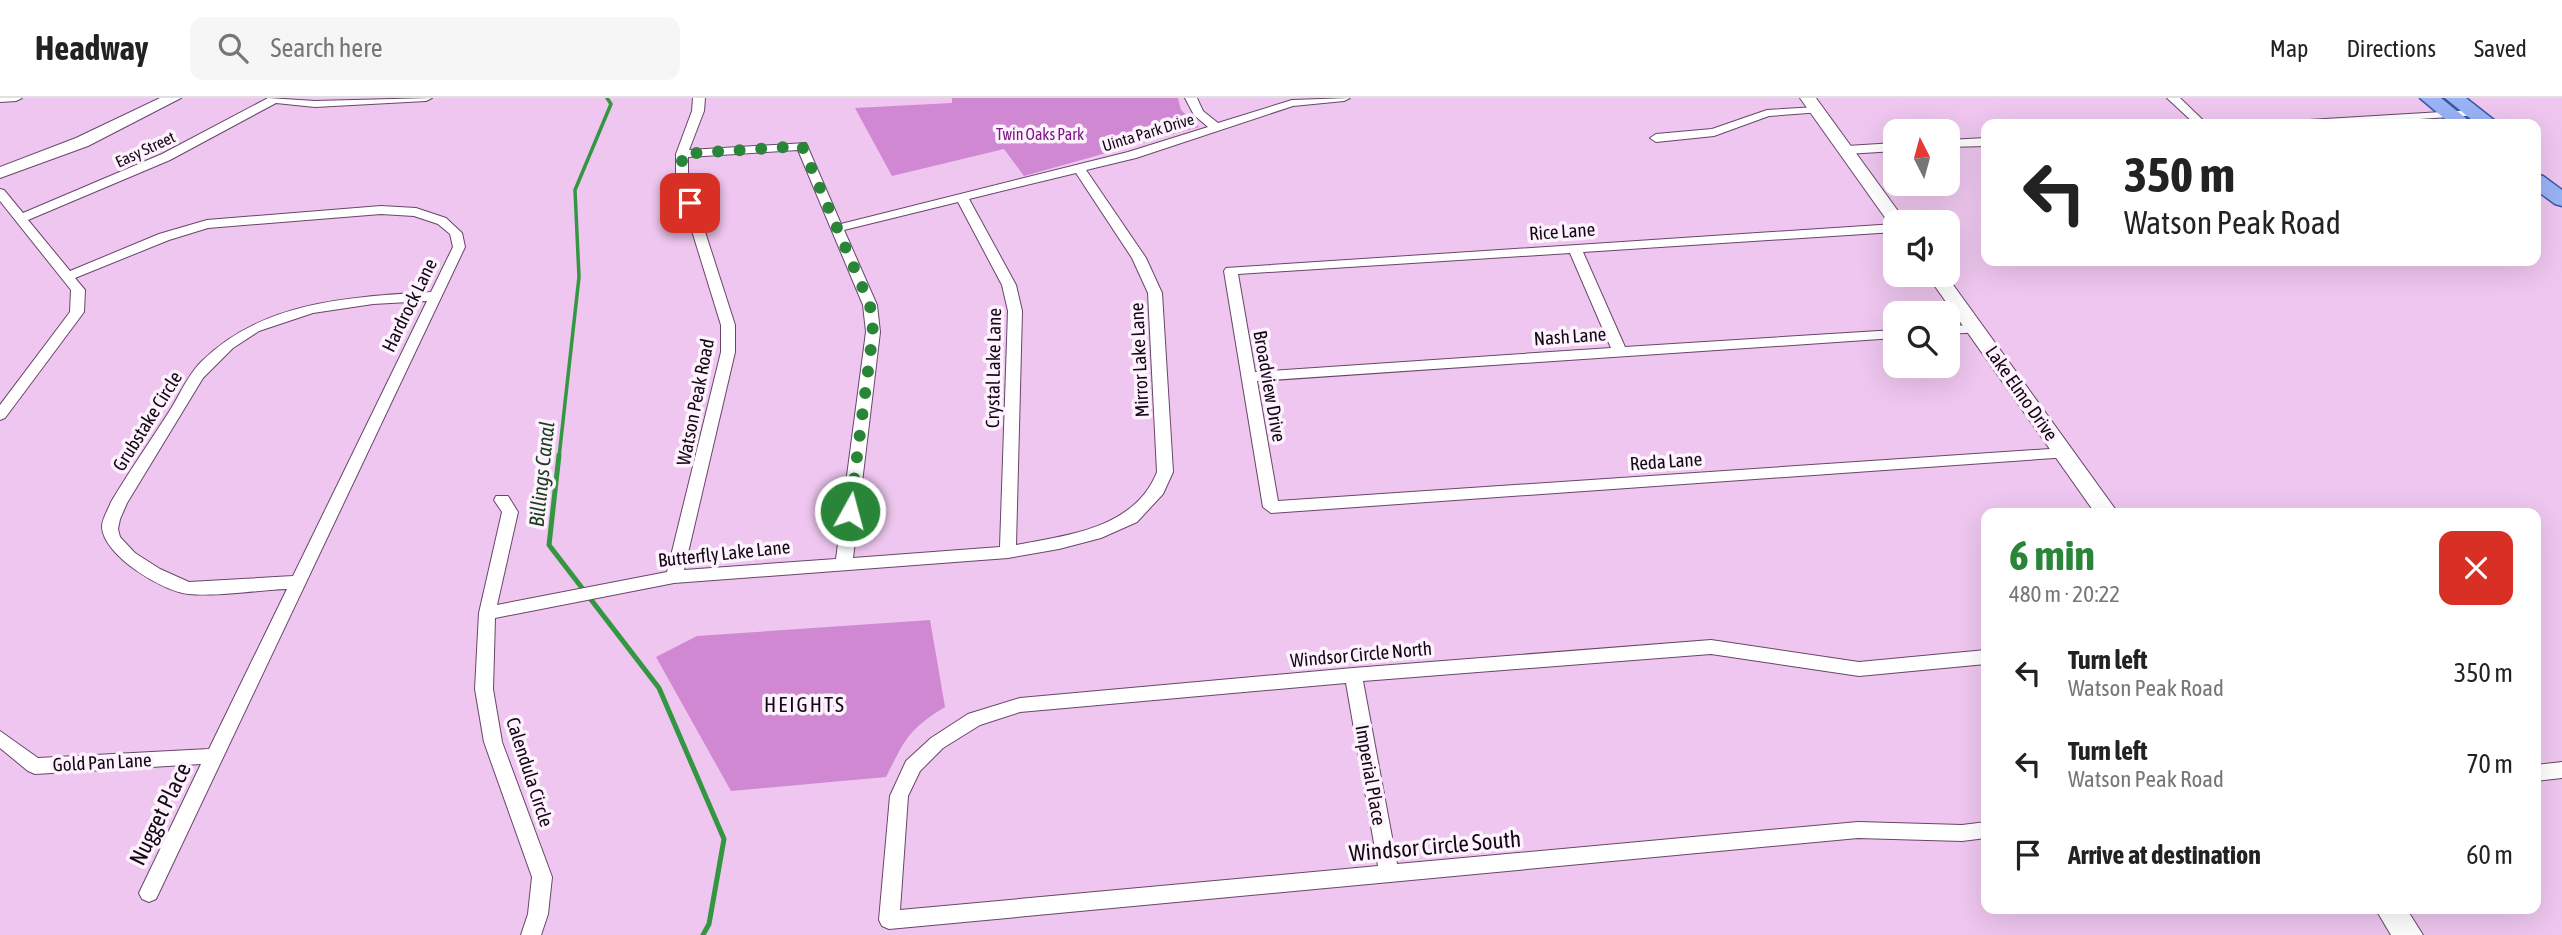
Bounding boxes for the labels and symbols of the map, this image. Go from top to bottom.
street label: Uinta Park Drive [1100,109,1196,155]
north arrow [1883,119,1960,196]
park label: Twin Oaks Park [996,125,1084,143]
street label: Easy Street [112,127,178,172]
pin [660,173,720,233]
street label: Rice Lane [1528,218,1596,244]
street label: Hardrock Lane [377,255,441,355]
street label: Mirror Lake Lane [1125,302,1153,418]
street label: Crystal Lake Lane [981,308,1005,428]
street label: Nash Lane [1533,322,1607,350]
street label: Broadview Drive [1249,329,1291,443]
street label: Watson Peak Road [672,337,718,467]
street label: Lake Elmo Drive [1981,341,2063,445]
street label: Grubstake Circle [108,367,186,475]
water label: Billings Canal [524,420,558,528]
street label: Reda Lane [1629,447,1703,475]
position arrow [813,474,887,548]
street label: Butterfly Lake Lane [657,535,791,571]
street label: Windsor Circle North [1289,637,1433,671]
district label: HEIGHTS [764,692,846,716]
street label: Calendula Circle [502,715,558,829]
street label: Imperial Place [1351,723,1391,827]
street label: Gold Pan Lane [52,748,152,776]
street label: Nugget Place [124,759,196,869]
street label: Windsor Circle South [1348,826,1522,866]

